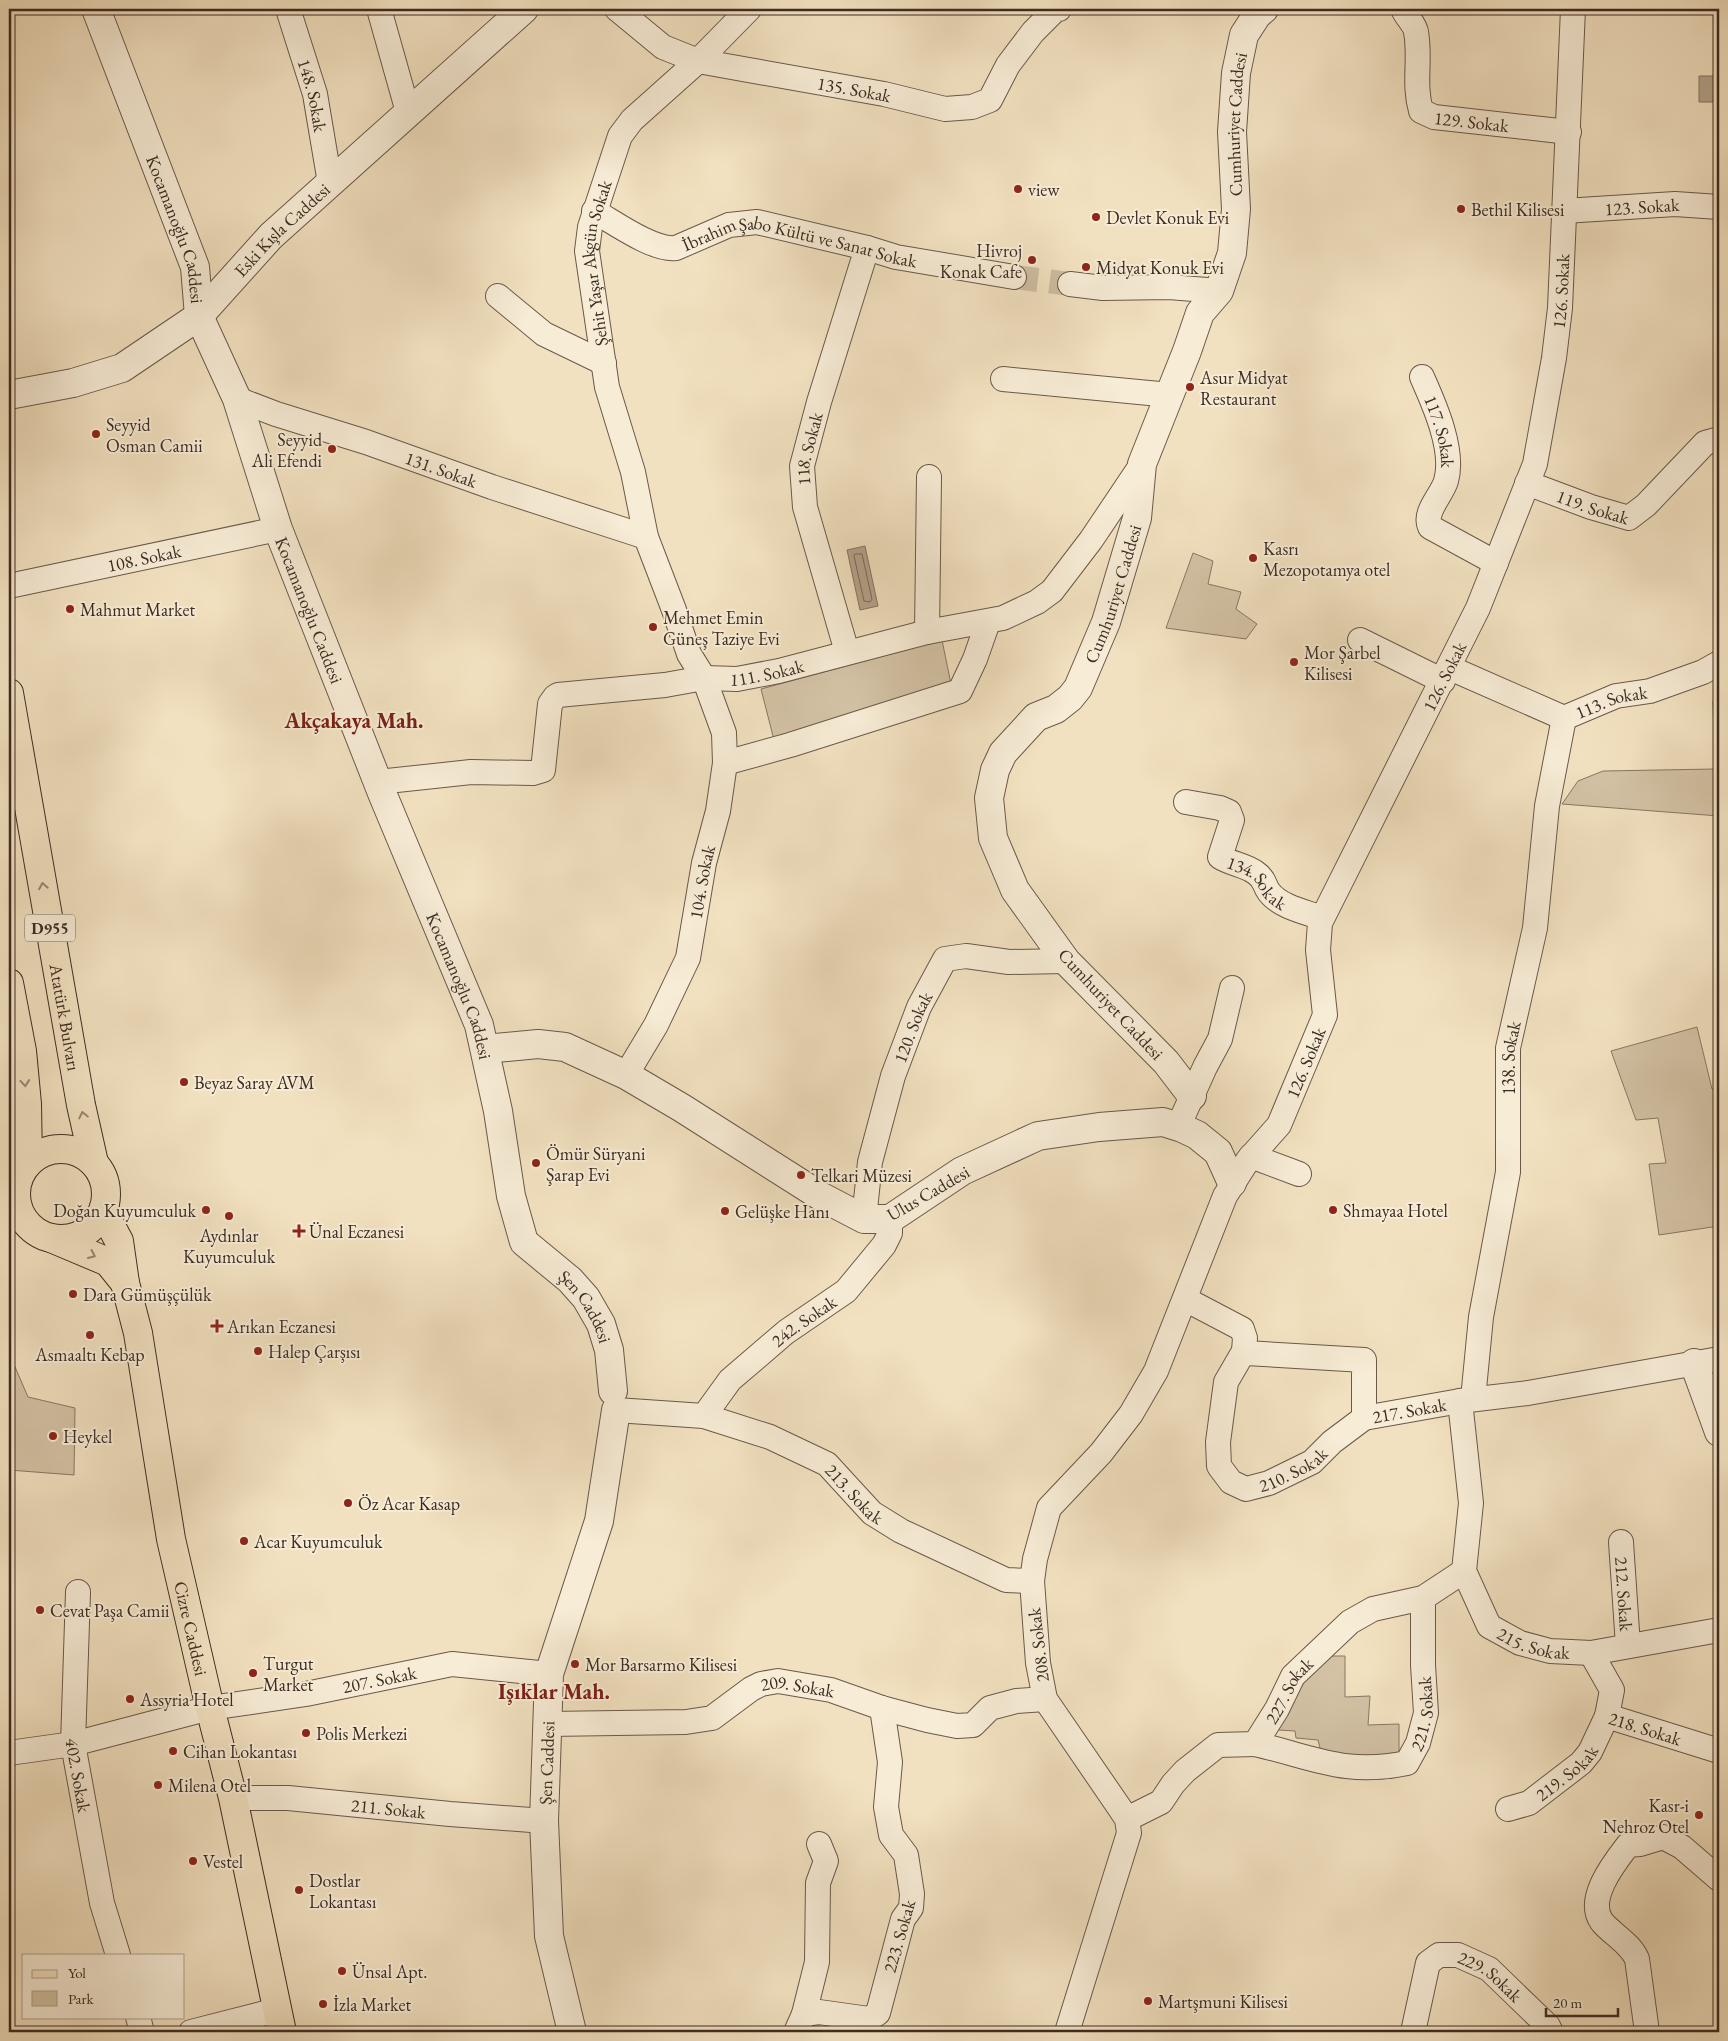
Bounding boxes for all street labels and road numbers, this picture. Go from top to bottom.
street label: Cumhuriyet Caddesi [1220,49,1252,197]
street label: 148. Sokak [293,56,333,134]
street label: 135. Sokak [815,71,894,107]
street label: 129. Sokak [1433,106,1510,137]
street label: Kocamanoğlu Caddesi [142,152,209,305]
street label: Şehit Yaşar Akgün Sokak [575,176,616,348]
street label: Eski Kışla Caddesi [229,177,335,281]
street label: 123. Sokak [1604,192,1680,220]
street label: İbrahim Şabo Kültü ve Sanat Sokak [678,210,919,272]
street label: 126. Sokak [1546,253,1574,330]
street label: 117. Sokak [1420,391,1460,469]
street label: 118. Sokak [790,409,827,486]
street label: 131. Sokak [402,445,481,492]
street label: 119. Sokak [1553,484,1632,529]
street label: Cumhuriyet Caddesi [1078,521,1146,667]
street label: Kocamanoğlu Caddesi [271,533,349,687]
street label: 108. Sokak [105,538,183,576]
street label: 126. Sokak [1417,637,1471,715]
street label: 111. Sokak [730,653,807,691]
street label: 113. Sokak [1572,680,1649,723]
street label: 104. Sokak [683,842,720,920]
street label: 134. Sokak [1224,850,1291,915]
street label: Kocamanoğlu Caddesi [422,909,498,1062]
road number: D955 [25,914,75,941]
street label: Cumhuriyet Caddesi [1053,943,1169,1065]
street label: Atatürk Bulvarı [45,961,86,1073]
street label: 120. Sokak [888,987,937,1066]
street label: 138. Sokak [1497,1018,1525,1095]
street label: 126. Sokak [1280,1023,1330,1101]
street label: Ulus Caddesi [882,1160,974,1226]
street label: Şen Caddesi [554,1264,618,1346]
street label: 242. Sokak [766,1289,841,1352]
street label: 217. Sokak [1370,1392,1449,1428]
street label: 210. Sokak [1256,1442,1332,1497]
street label: 213. Sokak [821,1458,888,1529]
street label: 212. Sokak [1611,1556,1639,1633]
street label: Cizre Caddesi [170,1579,214,1678]
street label: 208. Sokak [1022,1606,1054,1683]
street label: 215. Sokak [1493,1621,1571,1663]
street label: 227. Sokak [1259,1651,1318,1728]
street label: 207. Sokak [340,1660,419,1698]
street label: 209. Sokak [759,1670,837,1702]
street label: 221. Sokak [1404,1675,1438,1755]
street label: 218. Sokak [1606,1706,1685,1750]
street label: Şen Caddesi [533,1720,559,1805]
street label: 402. Sokak [61,1738,97,1815]
street label: 219. Sokak [1531,1741,1603,1806]
street label: 211. Sokak [350,1793,427,1823]
street label: 223. Sokak [878,1896,921,1975]
street label: 229. Sokak [1455,1945,1528,2007]

